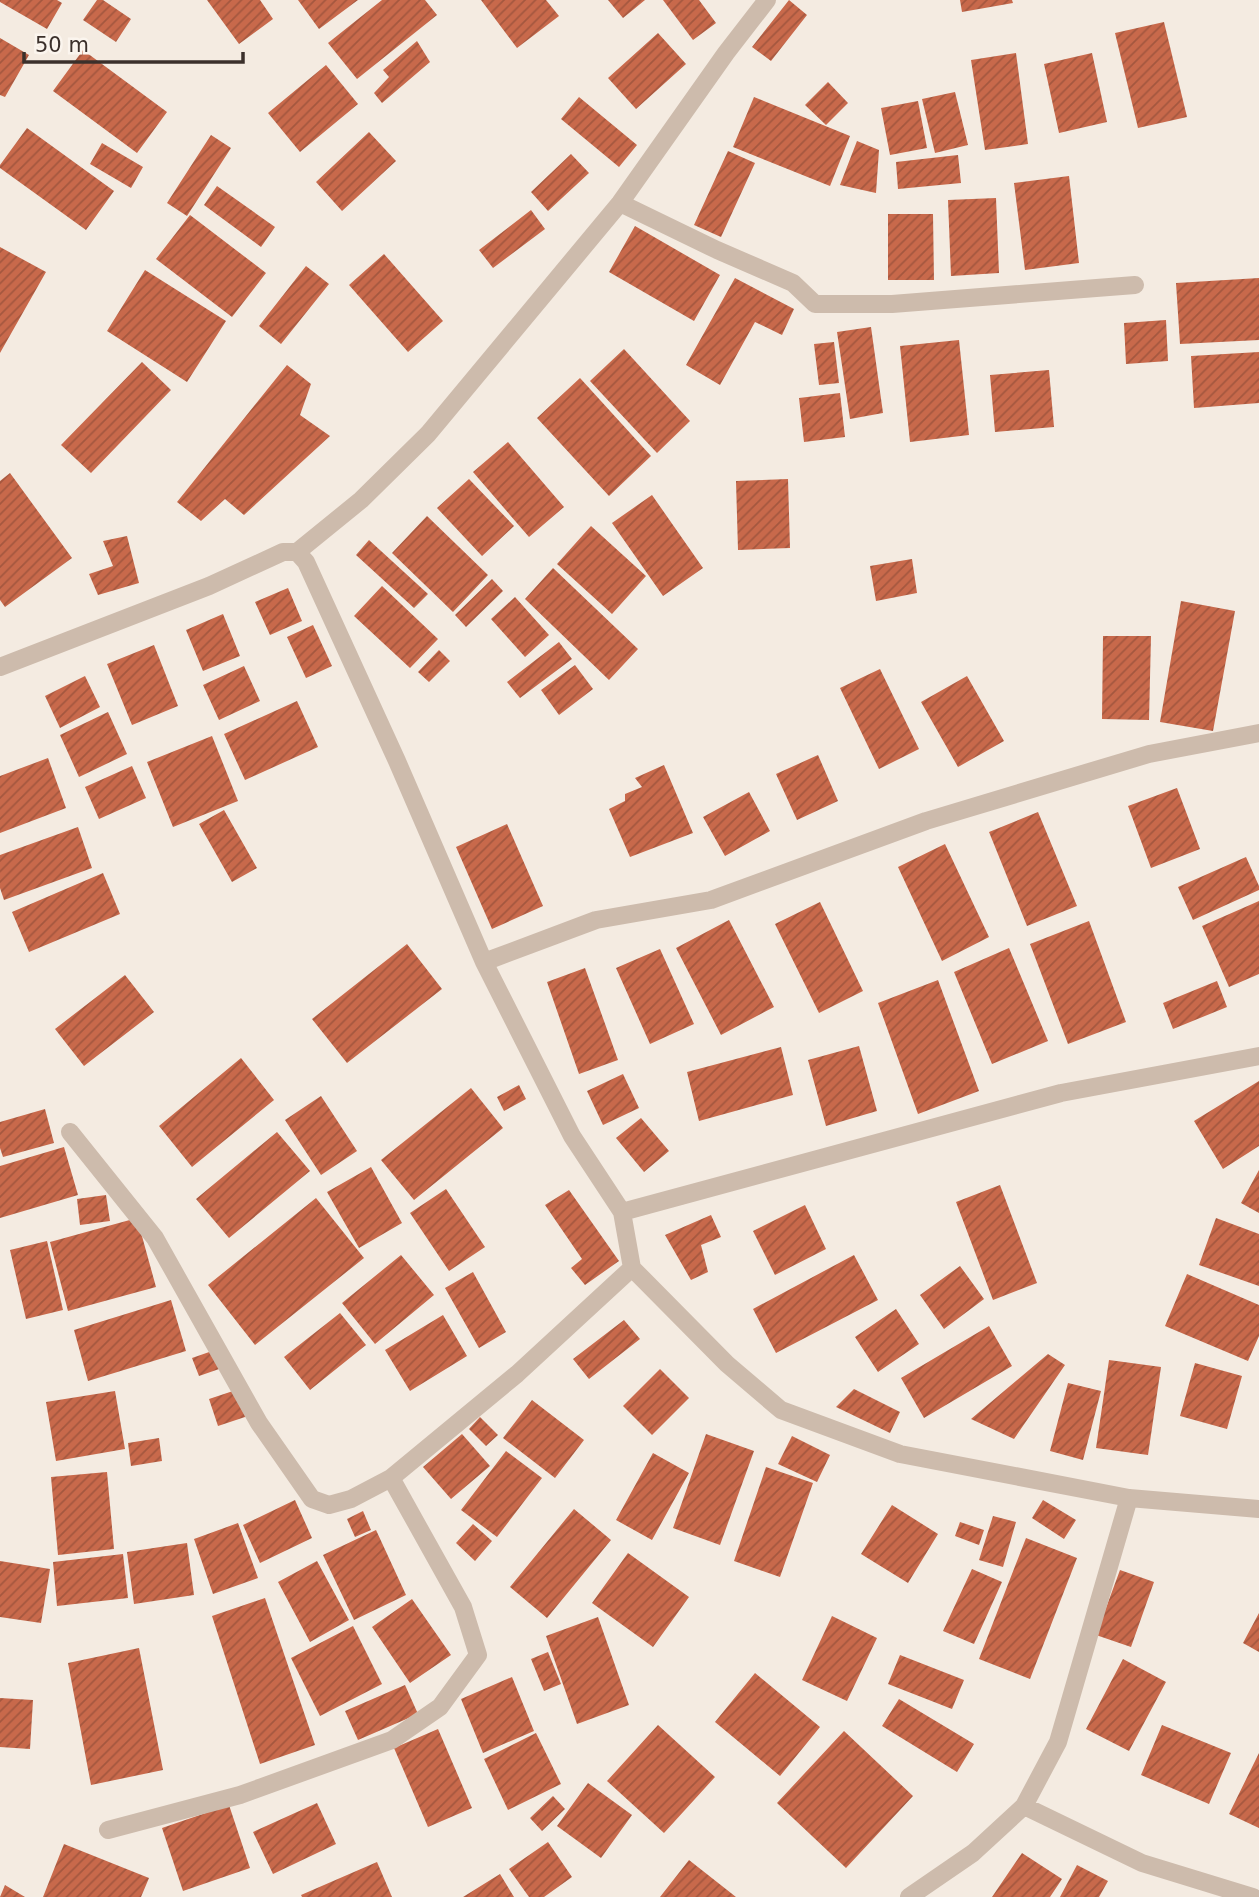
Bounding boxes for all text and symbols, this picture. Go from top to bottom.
scale bar [24,21,243,65]
text: 50 m [35,33,89,57]

